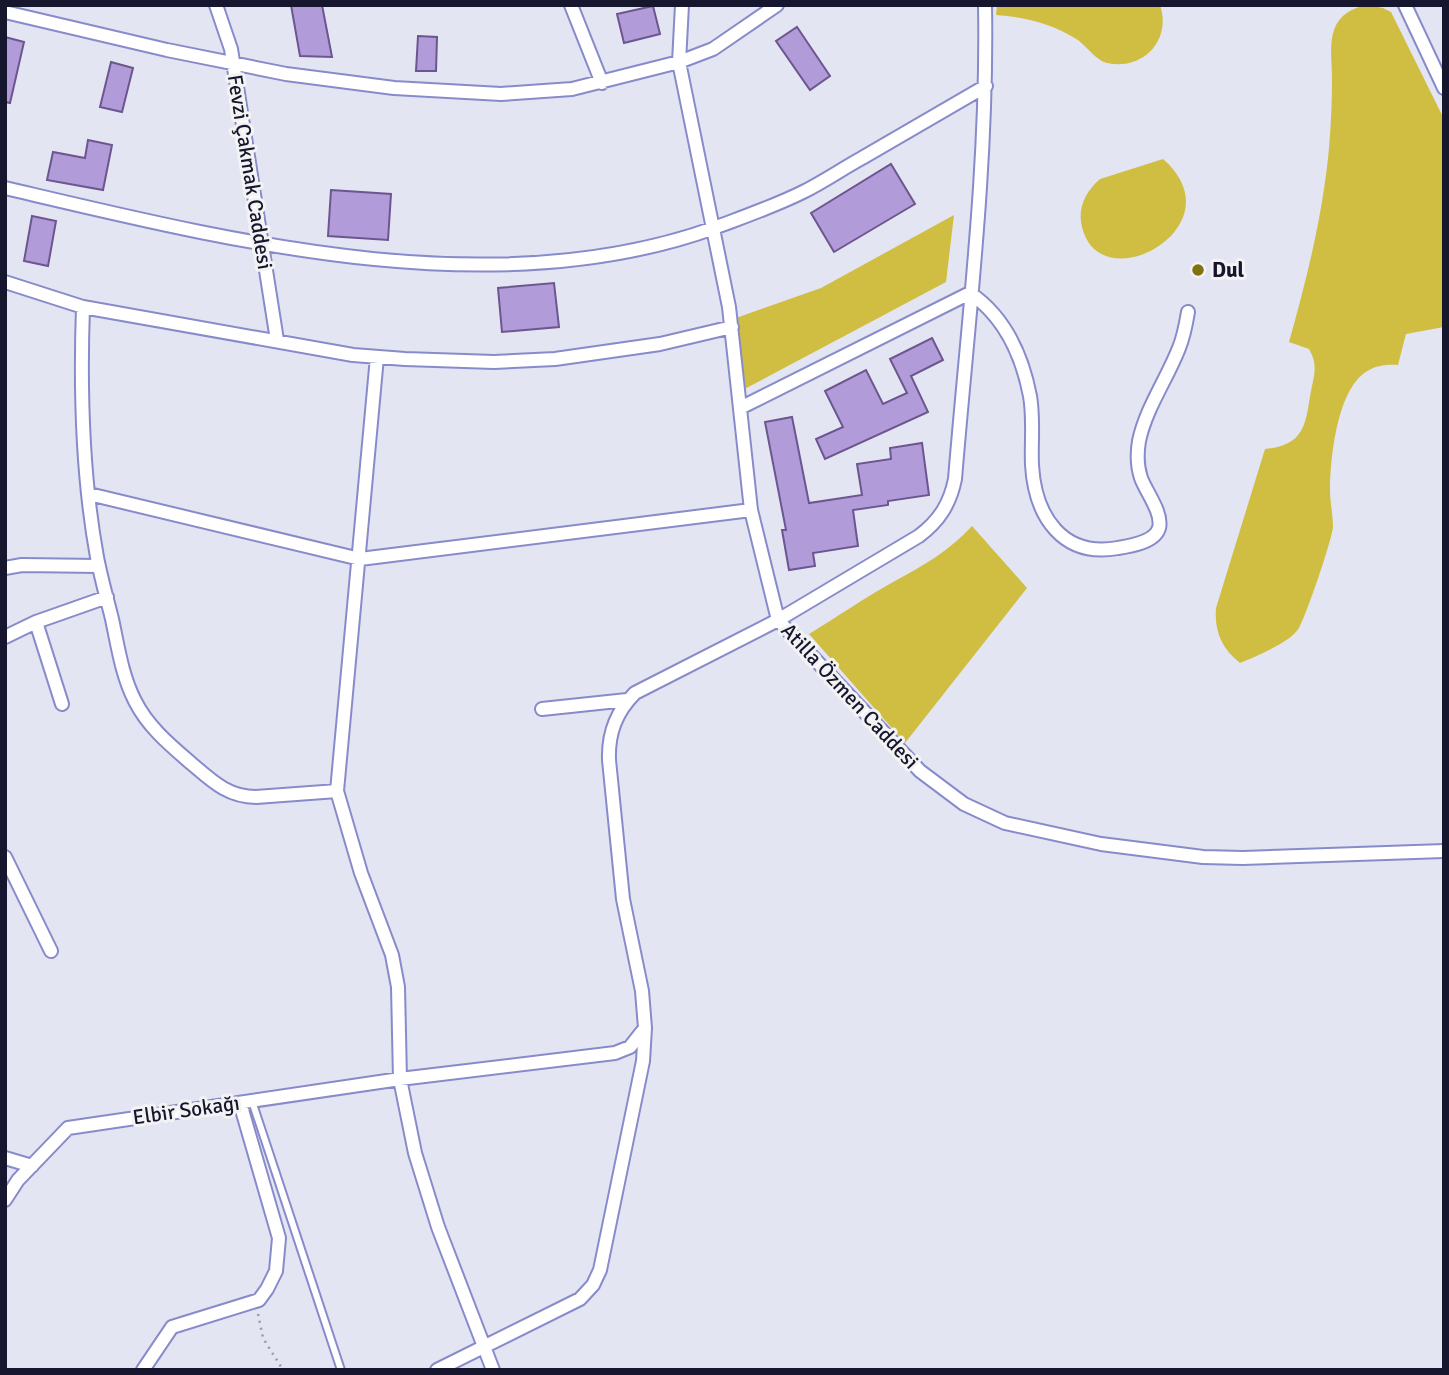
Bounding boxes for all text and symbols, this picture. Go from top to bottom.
street label: Fevzi Çakmak Caddesi [222,73,278,271]
place label: Dul [1212,257,1245,283]
marker: Dul [1190,262,1206,278]
street label: Atilla Özmen Caddesi [776,618,924,774]
street label: Elbir Sokağı [131,1090,241,1130]

